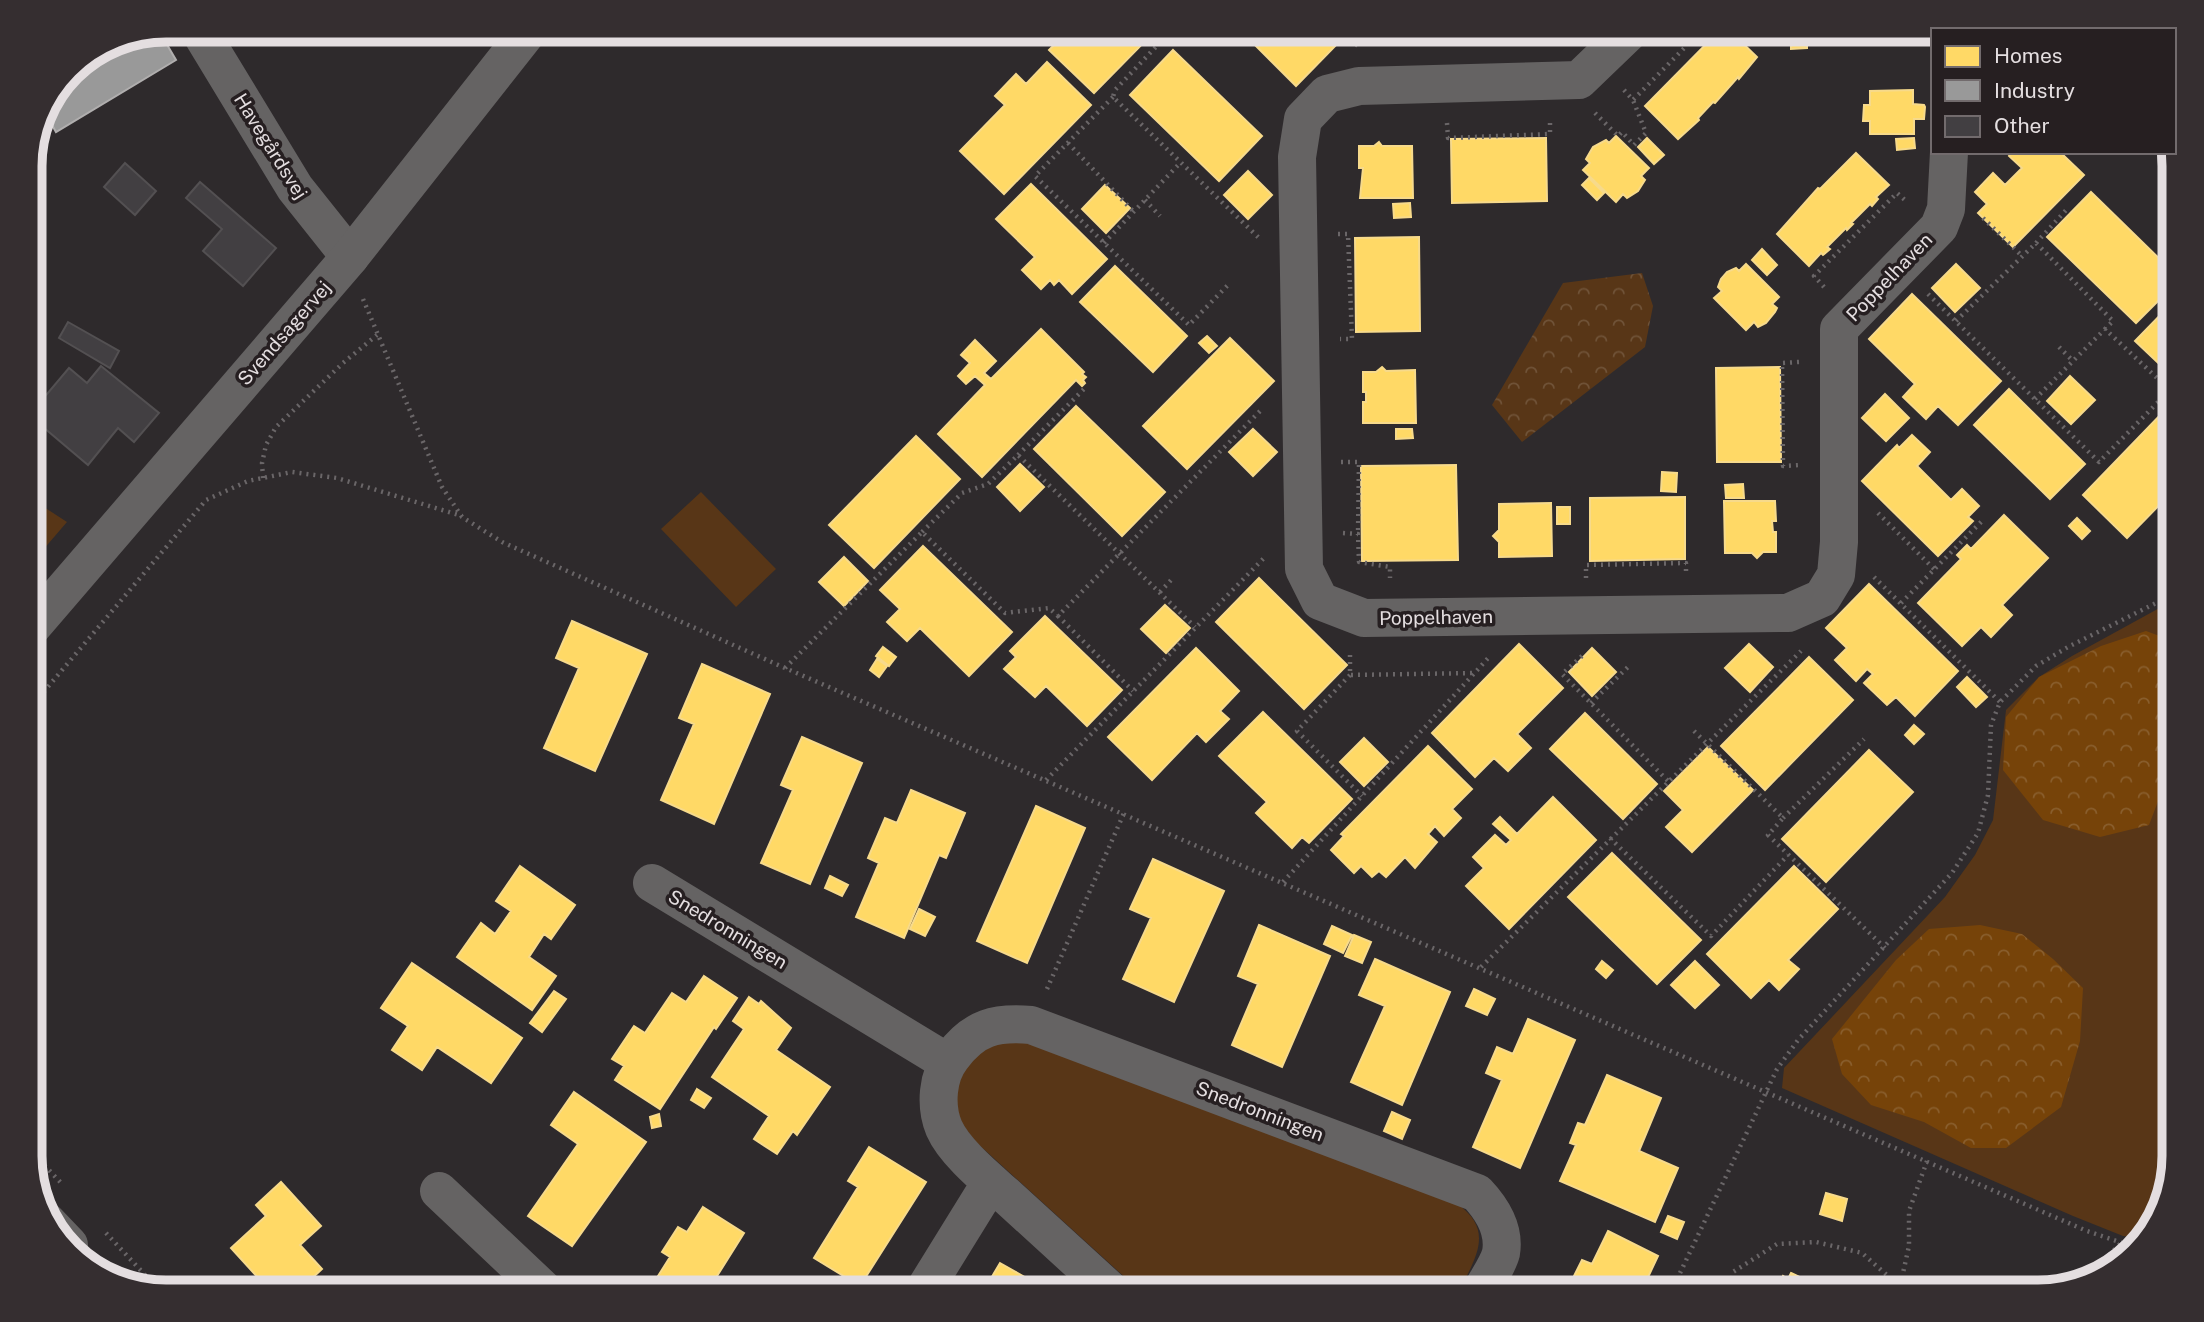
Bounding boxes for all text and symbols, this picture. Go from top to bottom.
legend [1931,28,2176,154]
text: Homes [1994,43,2062,68]
text: Industry [1994,78,2075,103]
street label: Havegårdsvej [230,89,312,203]
text: Other [1994,113,2050,138]
street label: Poppelhaven [1842,228,1936,326]
street label: Svendsagervej [233,277,335,389]
street label: Poppelhaven [1379,605,1493,629]
street label: Snedronningen [665,885,791,973]
street label: Snedronningen [1193,1077,1327,1145]

